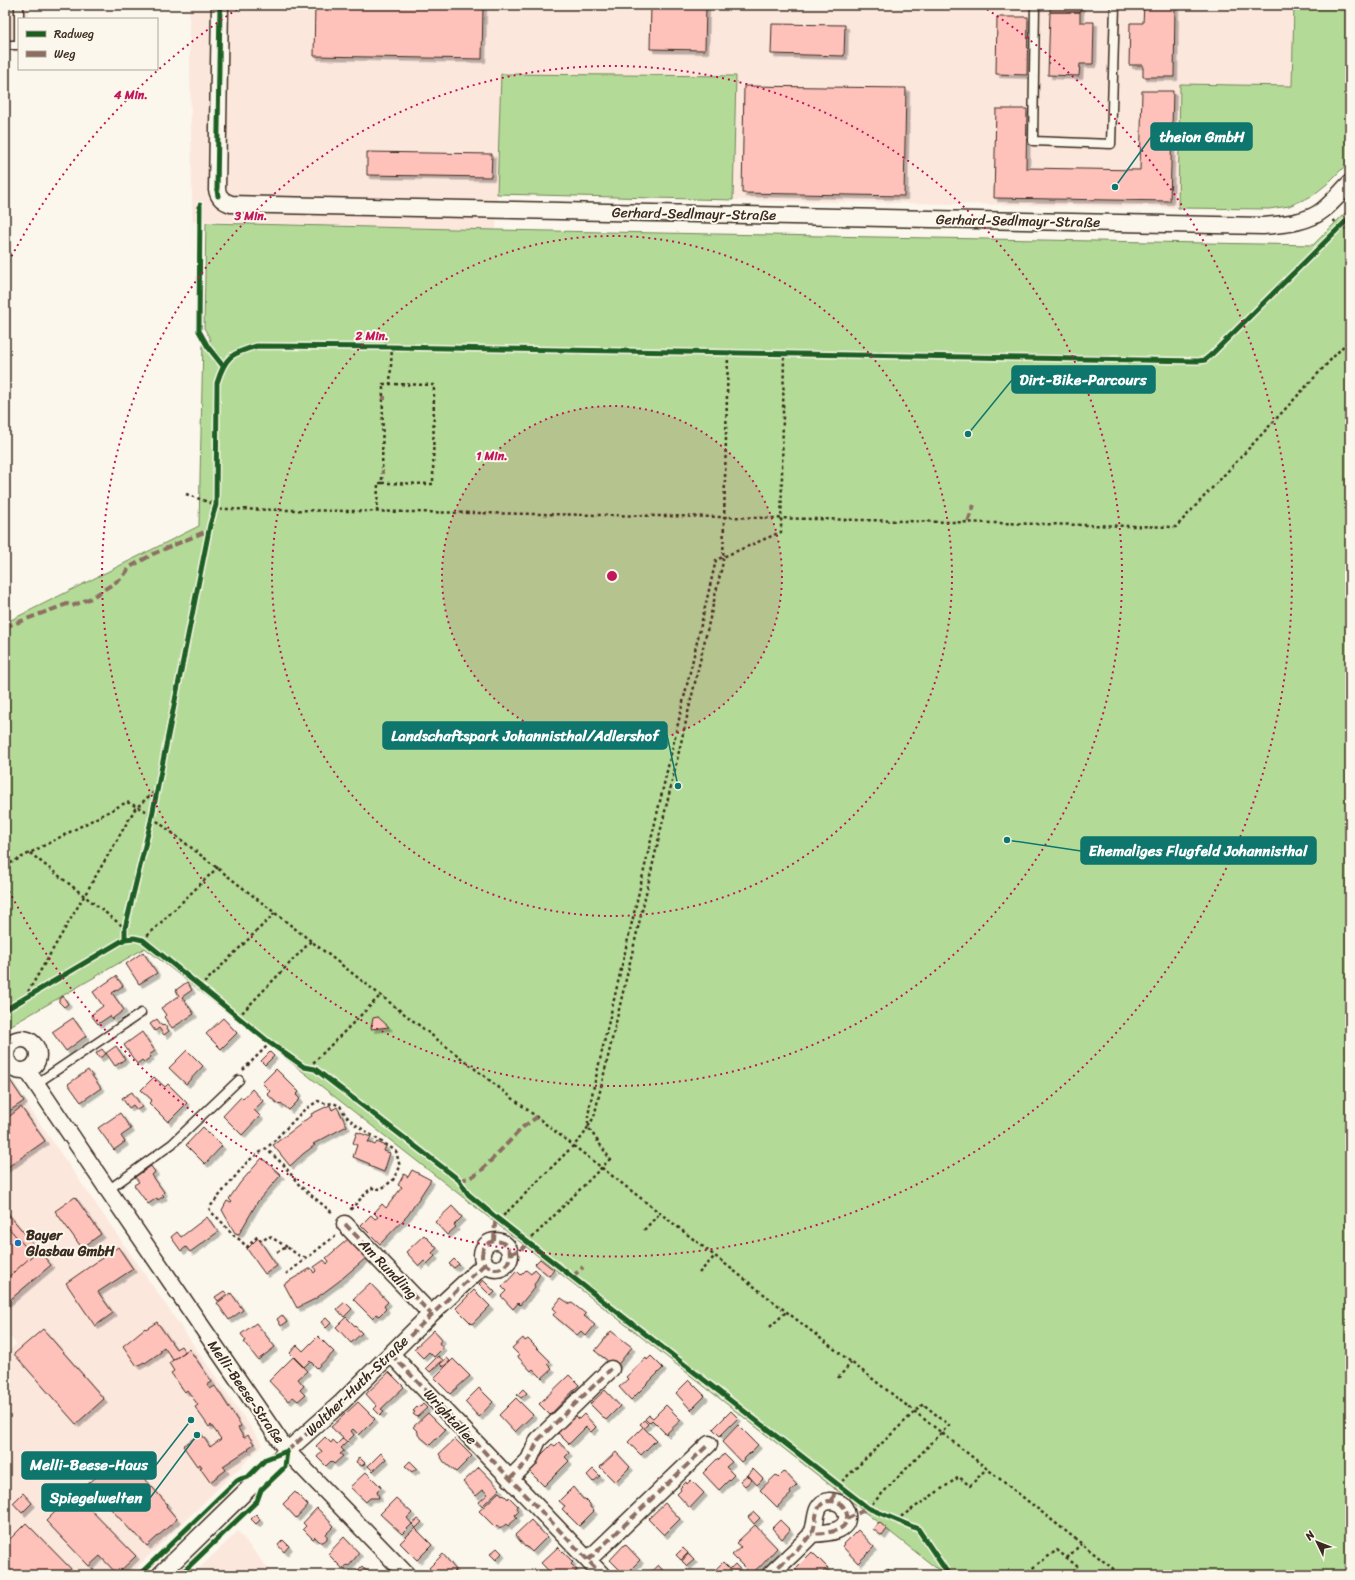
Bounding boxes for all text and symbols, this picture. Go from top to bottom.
legend [18,18,158,70]
text: Radweg [54,23,94,45]
text: Weg [54,43,75,65]
text: 4 Min. [113,84,148,106]
callout: theion GmbH [1151,123,1252,150]
text: theion GmbH [1159,124,1245,150]
street label: Gerhard-Sedlmayr-Straße [612,200,776,228]
text: 3 Min. [234,205,267,227]
street label: Gerhard-Sedlmayr-Straße [936,207,1100,235]
text: 2 Min. [354,325,389,347]
callout: Dirt-Bike-Parcours [1012,366,1155,393]
text: Dirt-Bike-Parcours [1019,367,1148,393]
text: 1 Min. [476,445,508,467]
centre of rings [605,569,619,583]
callout: Landschaftspark Johannisthal/Adlershof [383,722,667,749]
text: Landschaftspark Johannisthal/Adlershof [391,723,660,749]
callout: Ehemaliges Flugfeld Johannisthal [1081,837,1316,864]
text: Ehemaliges Flugfeld Johannisthal [1089,838,1308,864]
place label: Bayer Glasbau GmbH [25,1223,116,1264]
street label: Am Rundling [352,1232,424,1305]
marker: Bayer Glasbau GmbH [13,1238,23,1248]
street label: Walther-Huth-Straße [299,1330,415,1442]
street label: Melli-Beese-Straße [201,1335,291,1449]
street label: Wrightallee [417,1383,483,1451]
callout: Melli-Beese-Haus [22,1452,156,1479]
text: Melli-Beese-Haus [29,1452,149,1478]
callout: Spiegelwelten [42,1484,150,1511]
text: Spiegelwelten [49,1485,143,1511]
north arrow [1297,1522,1337,1562]
text: N [1300,1526,1320,1546]

